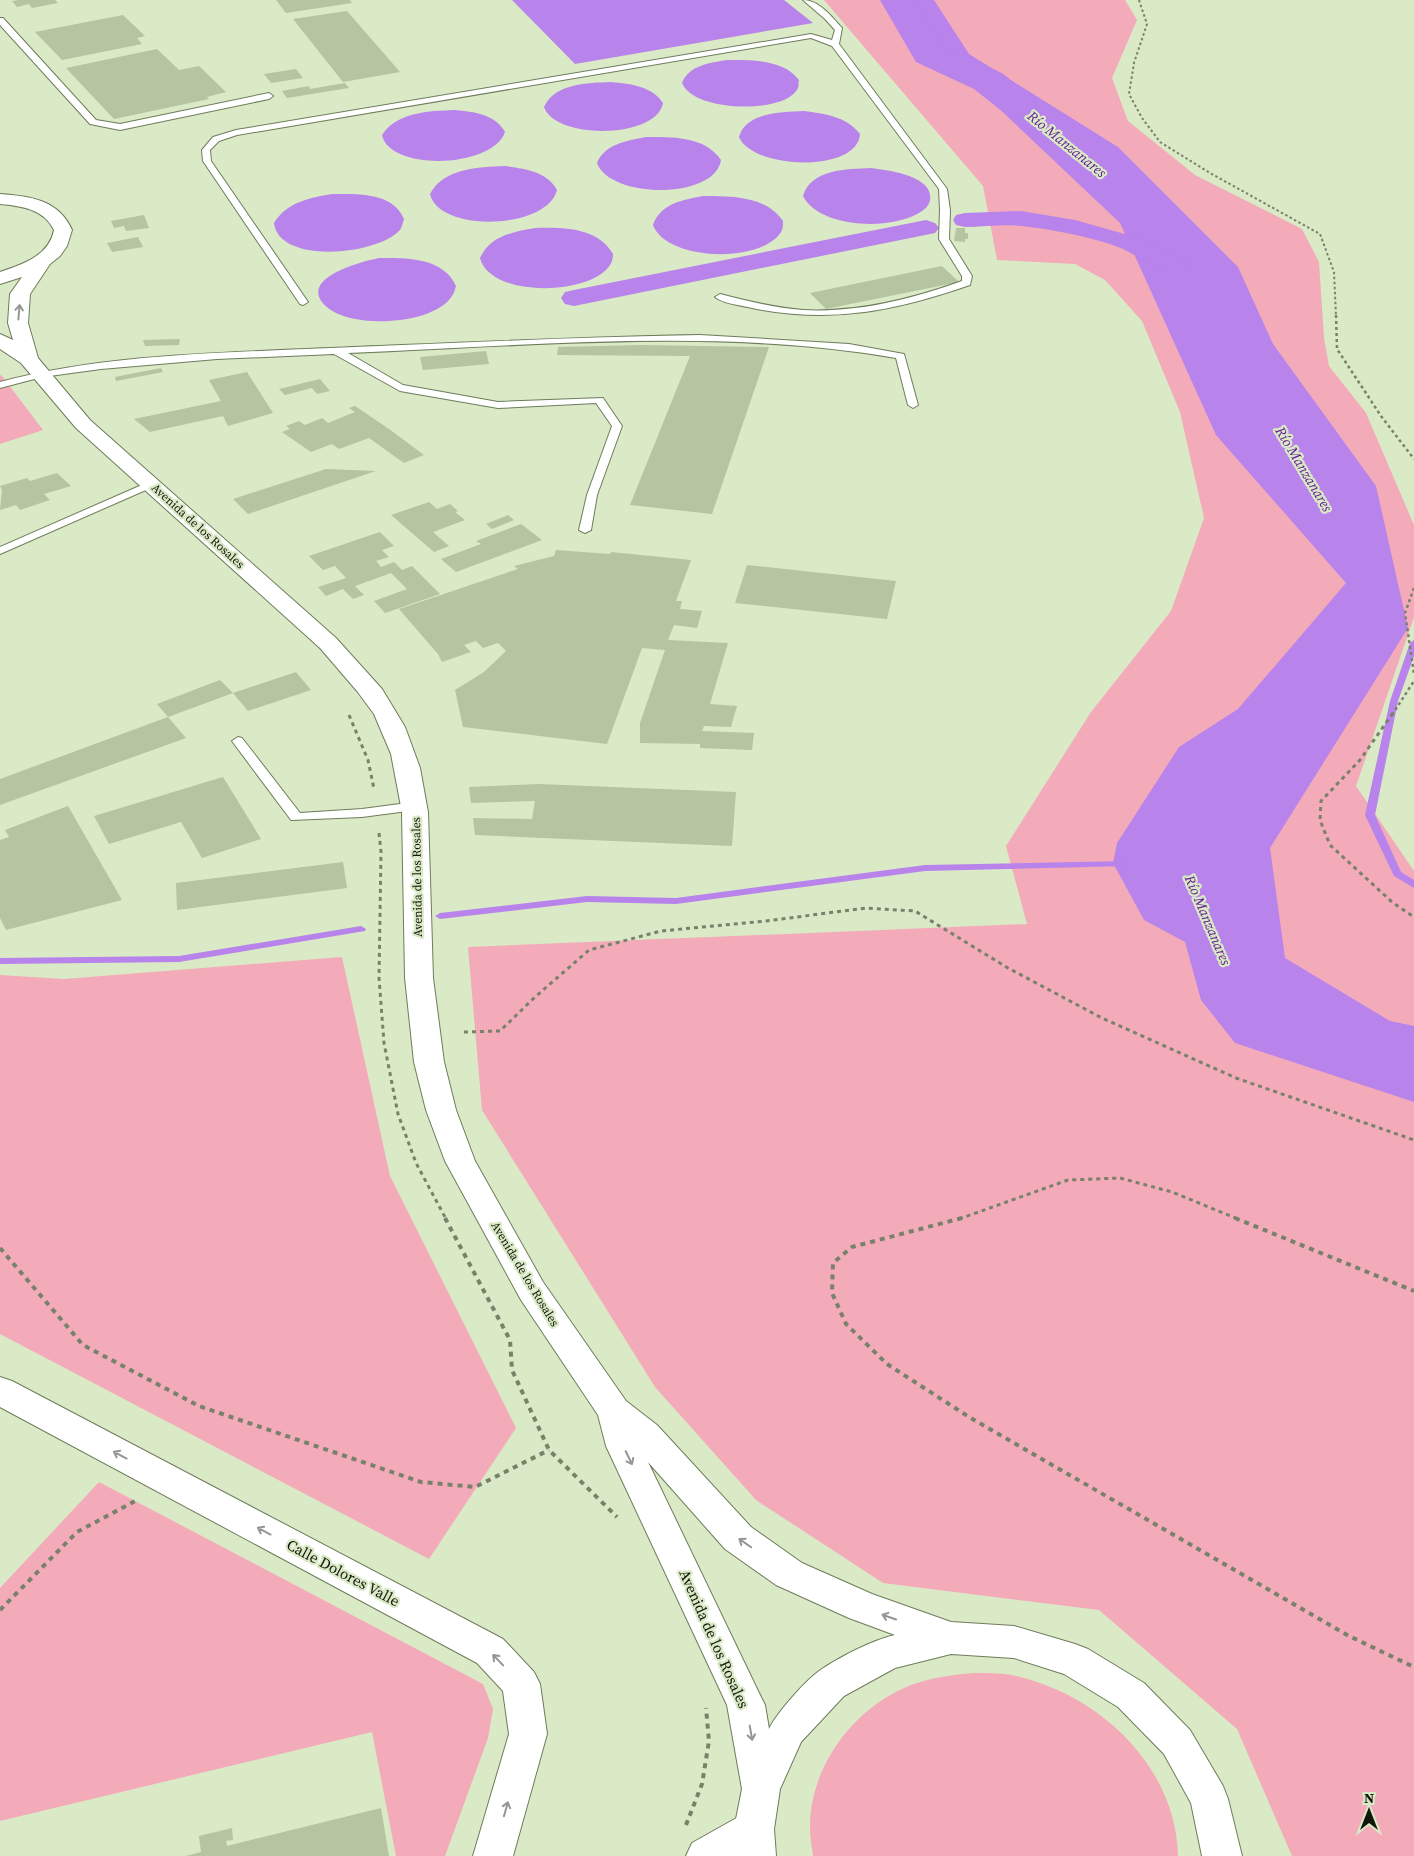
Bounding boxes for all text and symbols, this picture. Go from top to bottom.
water label: Río Manzanares [1023,105,1111,183]
one-way arrow [14,304,24,320]
water label: Río Manzanares [1270,422,1338,516]
street label: Avenida de los Rosales [148,480,248,572]
street label: Avenida de los Rosales [408,817,426,937]
water label: Río Manzanares [1180,871,1236,969]
street label: Avenida de los Rosales [487,1218,563,1330]
one-way arrow [114,1449,128,1459]
one-way arrow [624,1450,634,1465]
one-way arrow [257,1526,272,1535]
street label: Calle Dolores Valle [283,1534,404,1611]
one-way arrow [738,1538,752,1548]
street label: Avenida de los Rosales [674,1566,755,1712]
one-way arrow [881,1611,897,1621]
one-way arrow [492,1653,504,1666]
one-way arrow [746,1725,756,1741]
north arrow [1344,1786,1394,1836]
text: N [1364,1788,1374,1808]
one-way arrow [502,1802,512,1818]

